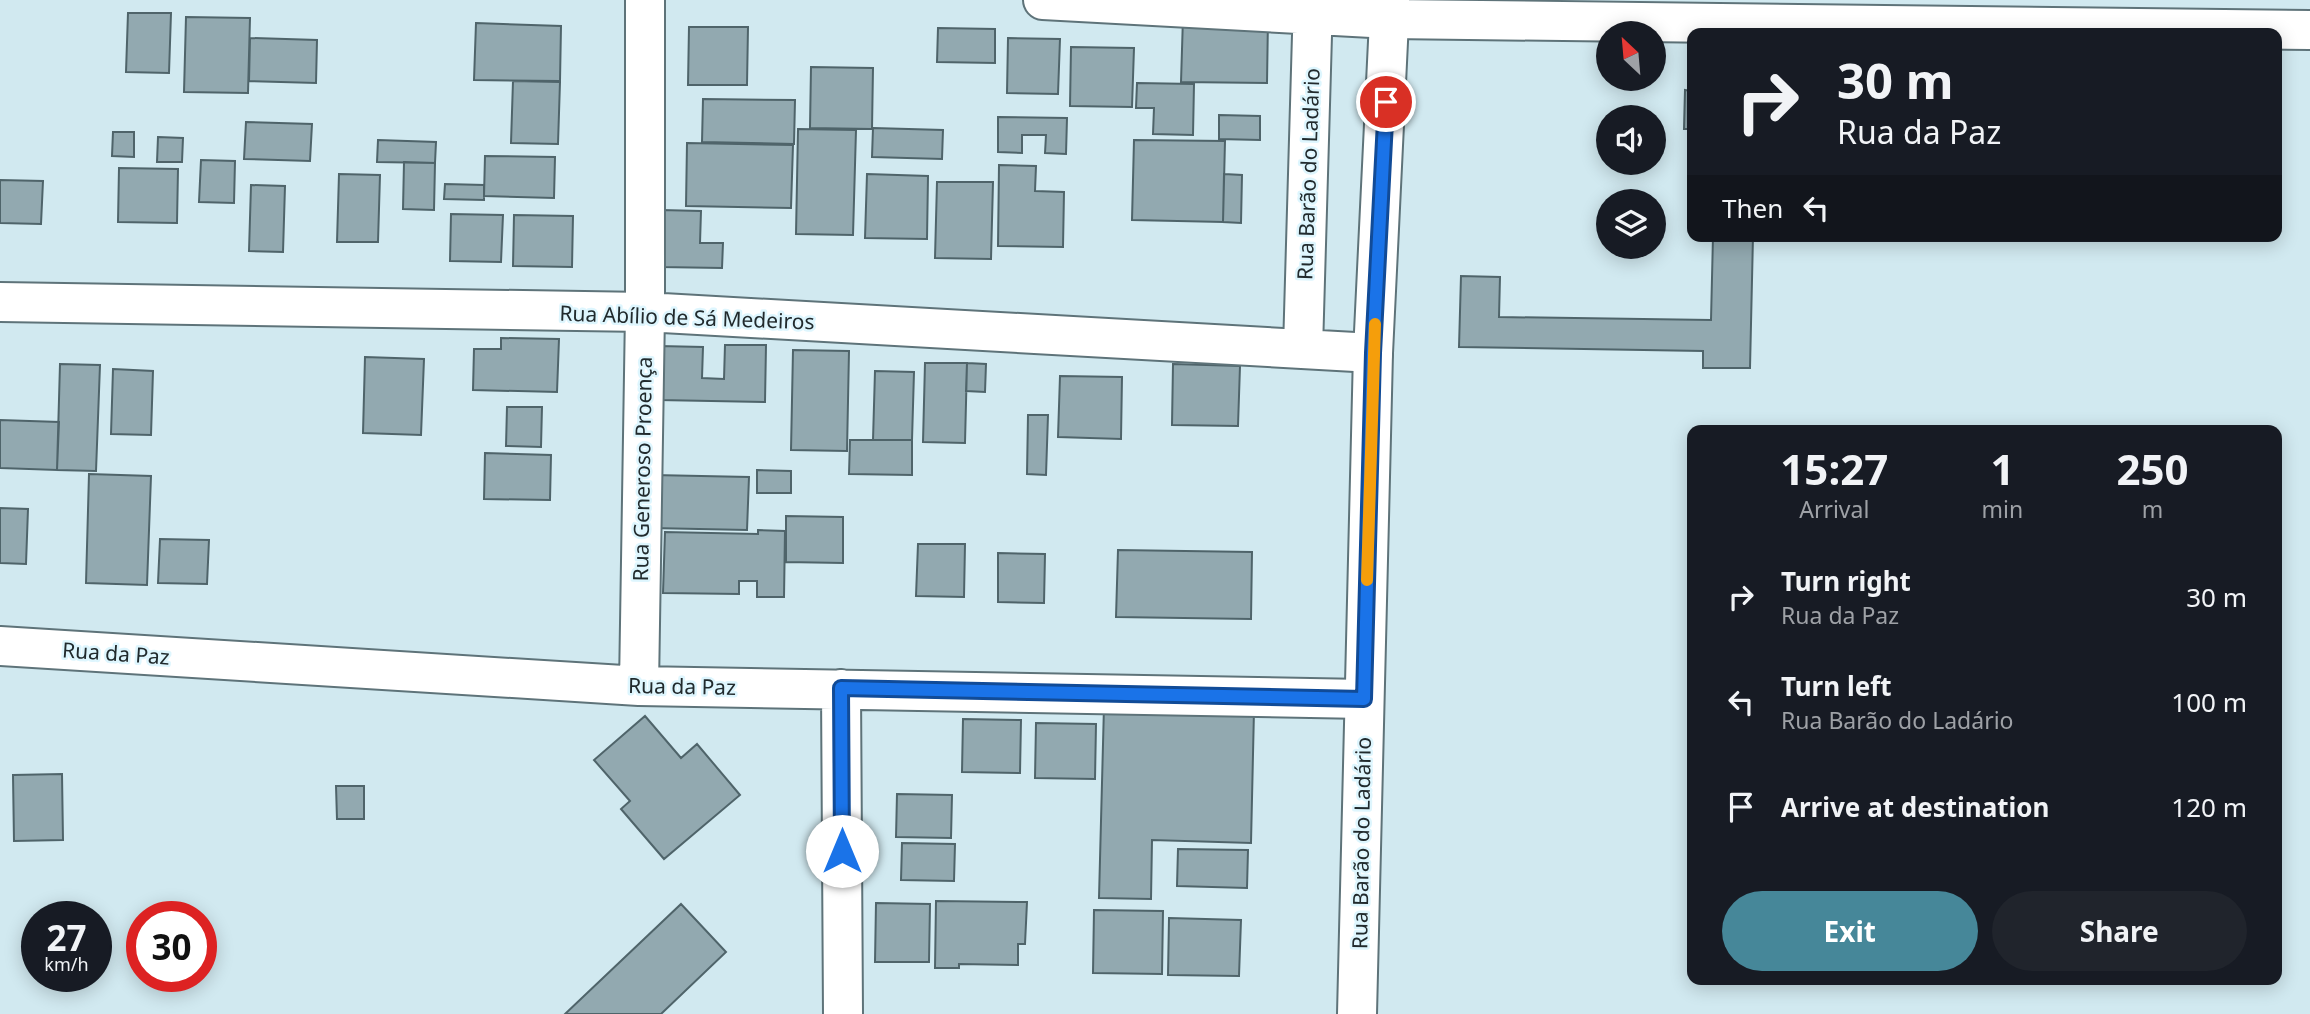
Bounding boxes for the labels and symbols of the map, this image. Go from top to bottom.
north arrow [1596,21,1666,91]
street label: Rua Barão do Ladário [1290,67,1326,281]
pin [1356,72,1416,132]
street label: Rua Abílio de Sá Medeiros [559,299,815,335]
street label: Rua Generoso Proença [626,356,658,582]
street label: Rua da Paz [61,635,171,671]
street label: Rua da Paz [628,671,736,701]
street label: Rua Barão do Ladário [1345,737,1377,949]
position arrow [805,814,879,888]
speed limit sign: 30 [126,901,217,992]

